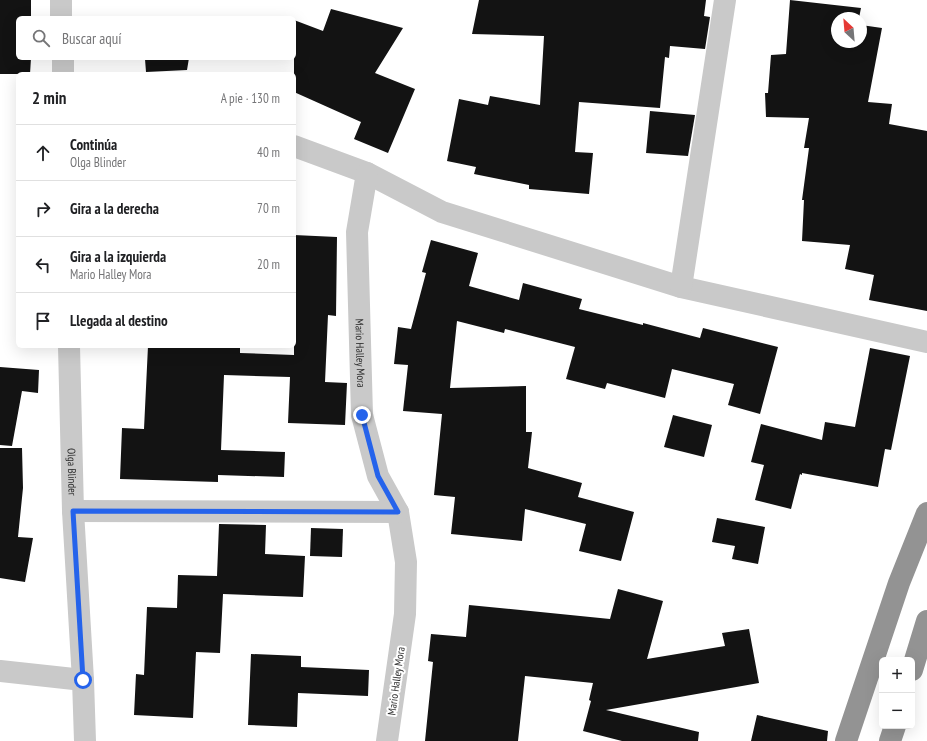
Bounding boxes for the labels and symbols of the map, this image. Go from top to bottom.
north arrow [831,12,867,48]
street label: Mario Halley Mora [352,318,368,388]
route end [353,406,371,424]
street label: Olga Blinder [64,448,80,496]
street label: Mario Halley Mora [384,646,408,716]
route start [74,671,92,689]

